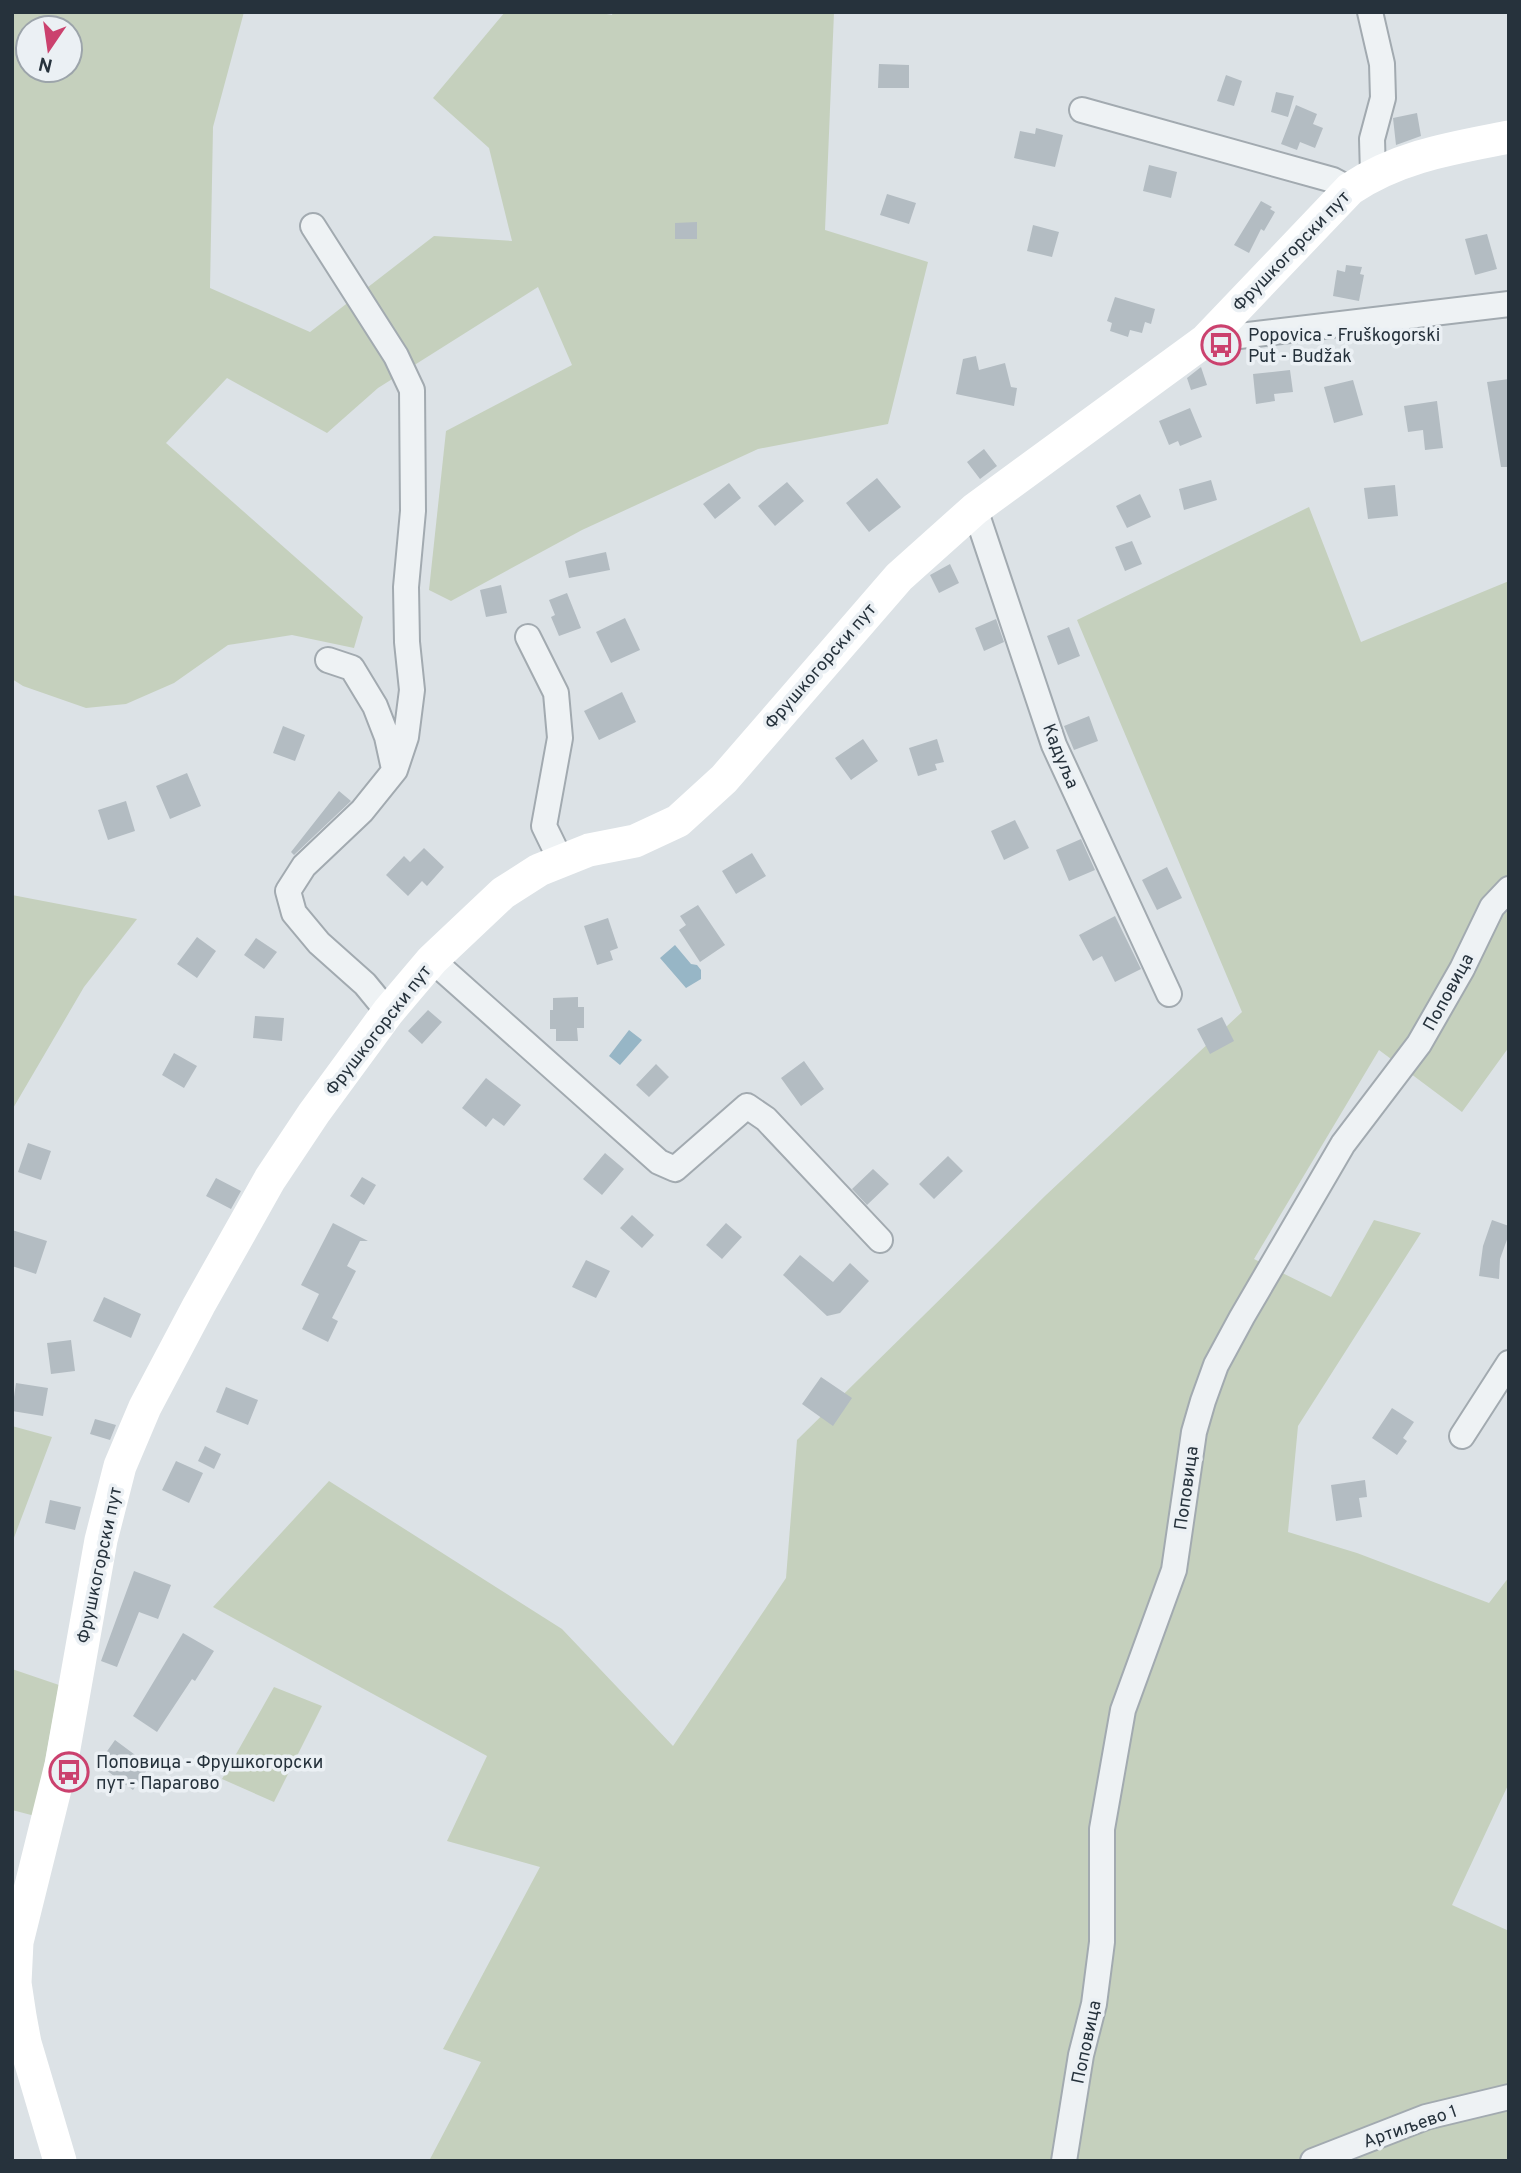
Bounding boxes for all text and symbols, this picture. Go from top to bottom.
north arrow [14,14,84,84]
text: N [36,50,55,77]
street label: Фрушкогорски пут [1228,187,1356,317]
bus stop icon: Popovica - Fruškogorski Put - Budžak [1200,324,1242,366]
place label: Popovica - Fruškogorski Put - Budžak [1248,325,1440,369]
street label: Фрушкогорски пут [760,599,882,735]
street label: Кадуља [1036,721,1083,793]
street label: Поповица [1419,950,1480,1035]
street label: Фрушкогорски пут [321,961,437,1101]
street label: Поповица [1170,1445,1205,1532]
street label: Фрушкогорски пут [73,1485,128,1646]
bus stop icon: Поповица - Фрушкогорски пут - Парагово [48,1751,90,1793]
place label: Поповица - Фрушкогорски пут - Парагово [96,1752,323,1796]
street label: Поповица [1067,1998,1108,2086]
street label: Артиљево 1 [1360,2101,1461,2154]

